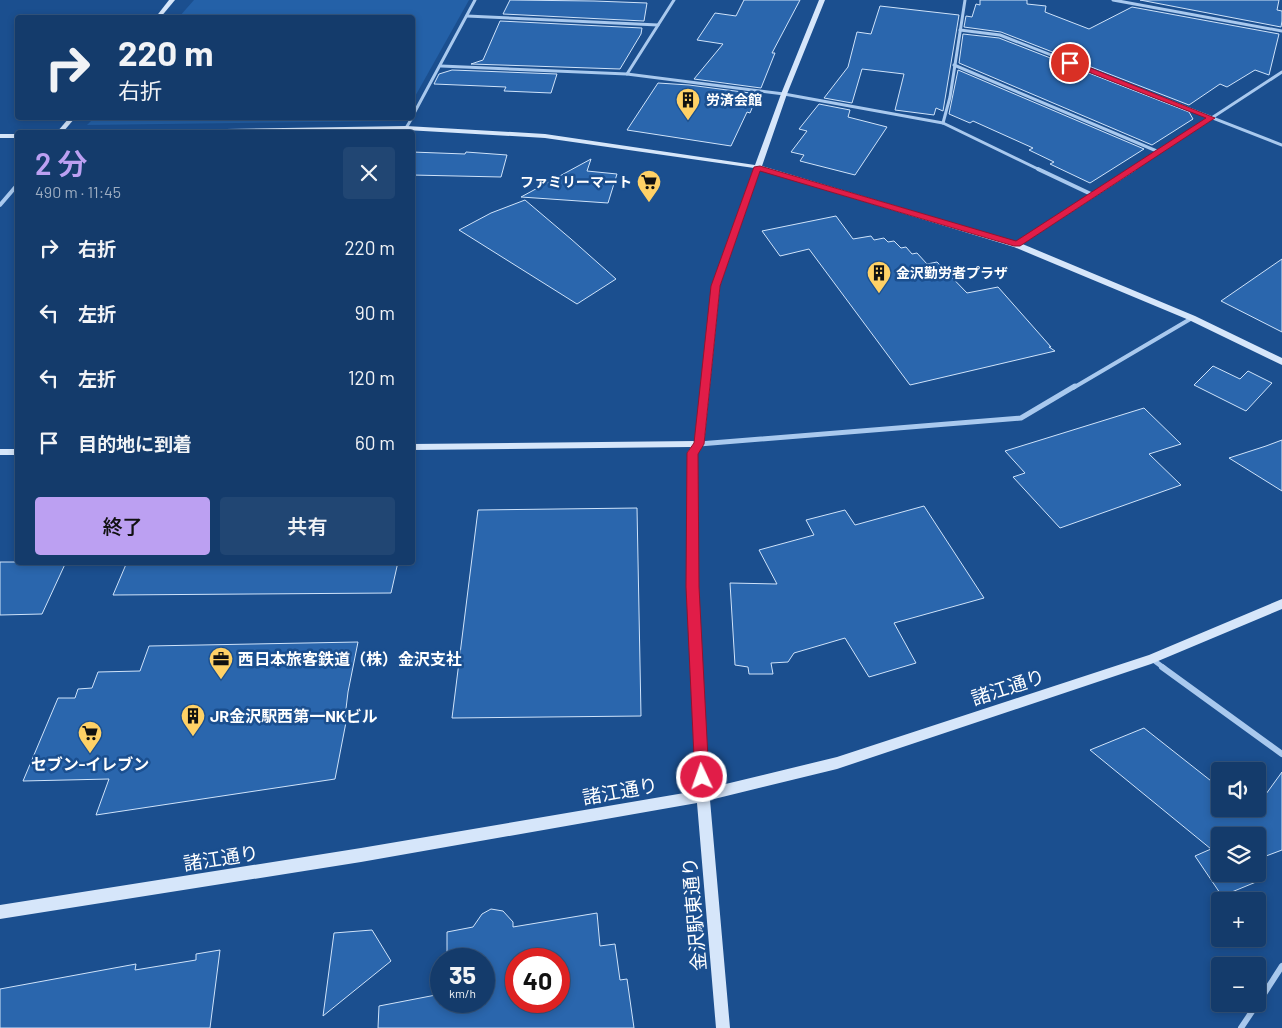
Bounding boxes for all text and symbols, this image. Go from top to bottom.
text: 220 m [118,31,213,73]
icon: right [35,35,100,100]
pin [1049,42,1091,84]
icon: arrive [1056,49,1084,77]
text: 右折 [118,77,162,103]
building icon: 労済会館 [675,87,701,121]
place label: 労済会館 [706,91,762,108]
text: 2 分 [35,145,88,181]
button: close [343,147,395,199]
supermarket icon: ファミリーマート [636,169,662,203]
place label: ファミリーマート [520,173,632,190]
text: 490 m · 11:45 [35,182,121,201]
icon: right [35,234,63,262]
text: 220 m [344,236,395,259]
text: 右折 [78,237,116,260]
building icon: 金沢勤労者プラザ [866,260,892,294]
place label: 金沢勤労者プラザ [896,264,1008,281]
icon: left [35,299,63,327]
text: 90 m [355,301,395,324]
text: 左折 [78,302,116,325]
icon: left [35,364,63,392]
text: 120 m [348,366,395,389]
text: 左折 [78,367,116,390]
icon: arrive [35,429,63,457]
text: 60 m [355,431,395,454]
text: 目的地に到着 [78,432,192,455]
button: 終了 [35,497,210,555]
button: 共有 [220,497,395,555]
office icon: 西日本旅客鉄道（株）金沢支社 [208,646,234,680]
place label: 西日本旅客鉄道（株）金沢支社 [238,649,462,668]
street label: 諸江通り [968,664,1048,709]
building icon: JR金沢駅西第一NKビル [180,703,206,737]
place label: JR金沢駅西第一NKビル [210,706,378,725]
supermarket icon: セブン-イレブン [77,720,103,754]
position arrow [675,750,727,802]
place label: セブン-イレブン [31,754,149,773]
map controls [1211,762,1266,1012]
button: sound [1211,762,1266,817]
street label: 諸江通り [580,773,659,808]
button: layers [1211,827,1266,882]
street label: 諸江通り [182,840,260,875]
street label: 金沢駅東通り [677,856,710,972]
button: + [1211,892,1266,947]
speed limit sign: 40 [505,948,570,1013]
button: − [1211,957,1266,1012]
text: 35 [449,959,476,989]
text: km/h [449,986,476,1000]

